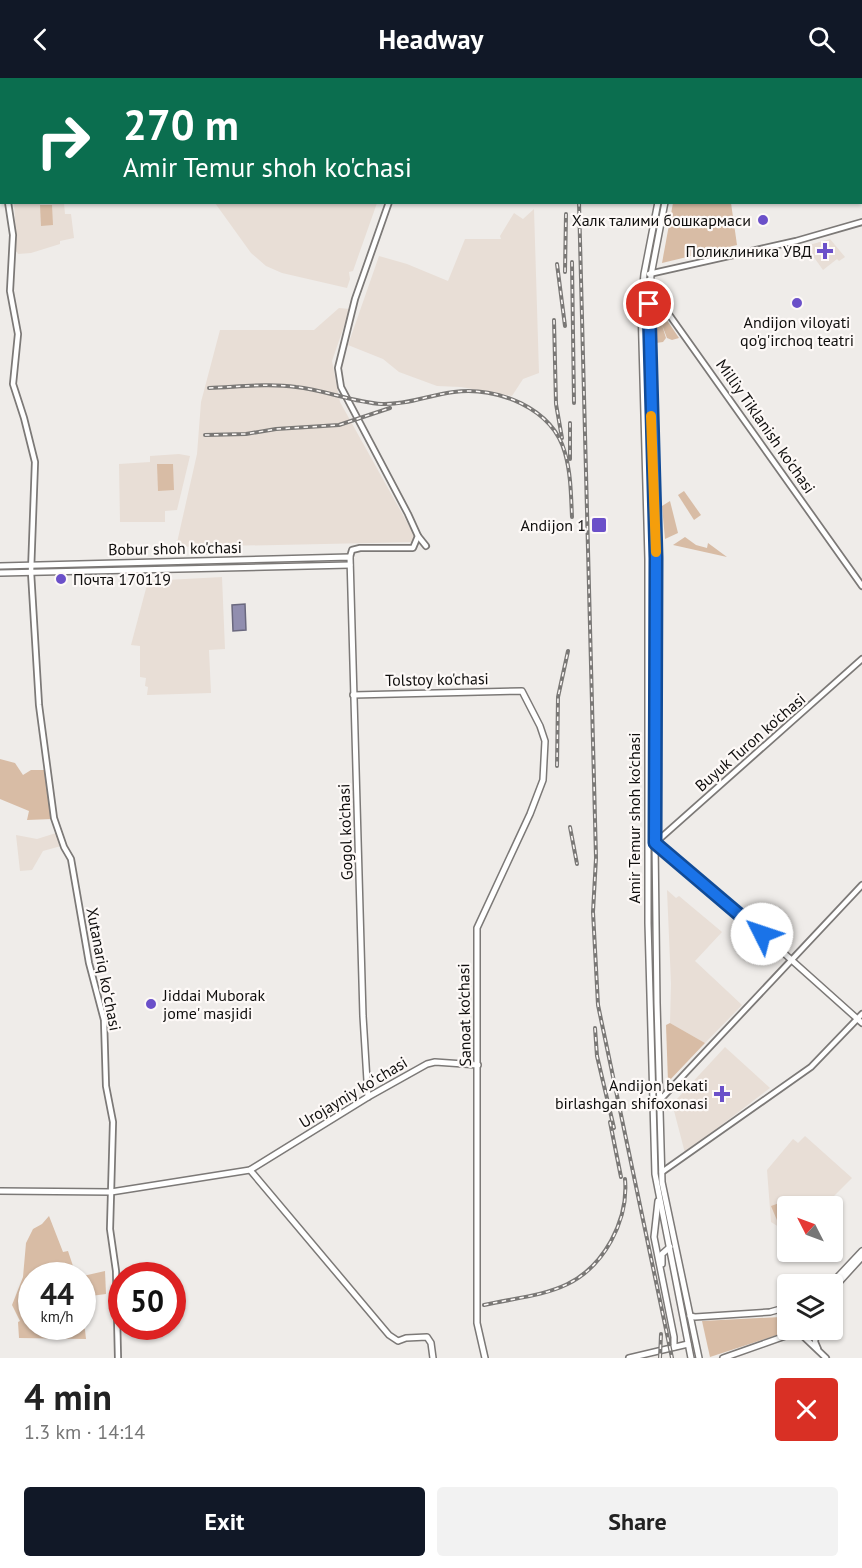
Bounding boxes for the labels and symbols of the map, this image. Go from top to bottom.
place label: Халк талими бошкармаси [572,210,751,230]
marker: Халк талими бошкармаси [756,213,770,227]
place label: Поликлиника УВД [686,241,812,261]
marker: Поликлиника УВД [816,242,834,260]
pin [623,278,674,329]
marker: Andijon viloyati qo'g'irchoq teatri [790,296,804,310]
place label: Andijon viloyati qo'g'irchoq teatri [740,312,854,350]
street label: Milliy Tiklanish ko'chasi [712,355,820,497]
place label: Andijon 1 [520,515,586,535]
marker: Andijon 1 [590,516,608,534]
street label: Bobur shoh ko'chasi [108,537,242,559]
place label: Почта 170119 [73,569,171,589]
marker: Почта 170119 [54,572,68,586]
street label: Tolstoy ko'chasi [385,668,489,690]
street label: Buyuk Turon ko'chasi [691,689,809,795]
street label: Amir Temur shoh ko'chasi [624,732,644,904]
street label: Gogol ko'chasi [333,783,357,881]
position arrow [730,902,794,966]
street label: Xutanariq koʻchasi [82,906,126,1032]
street label: Sanoat ko'chasi [453,963,475,1067]
place label: Jiddai Muborak jome' masjidi [162,985,266,1023]
marker: Jiddai Muborak jome' masjidi [144,997,158,1011]
street label: Urоjayniy koʻchasi [295,1052,411,1132]
place label: Аndijon bekati birlashgan shifoxonasi [555,1075,708,1113]
marker: Аndijon bekati birlashgan shifoxonasi [713,1085,731,1103]
north arrow [777,1196,843,1262]
speed limit sign: 50 [108,1262,186,1340]

